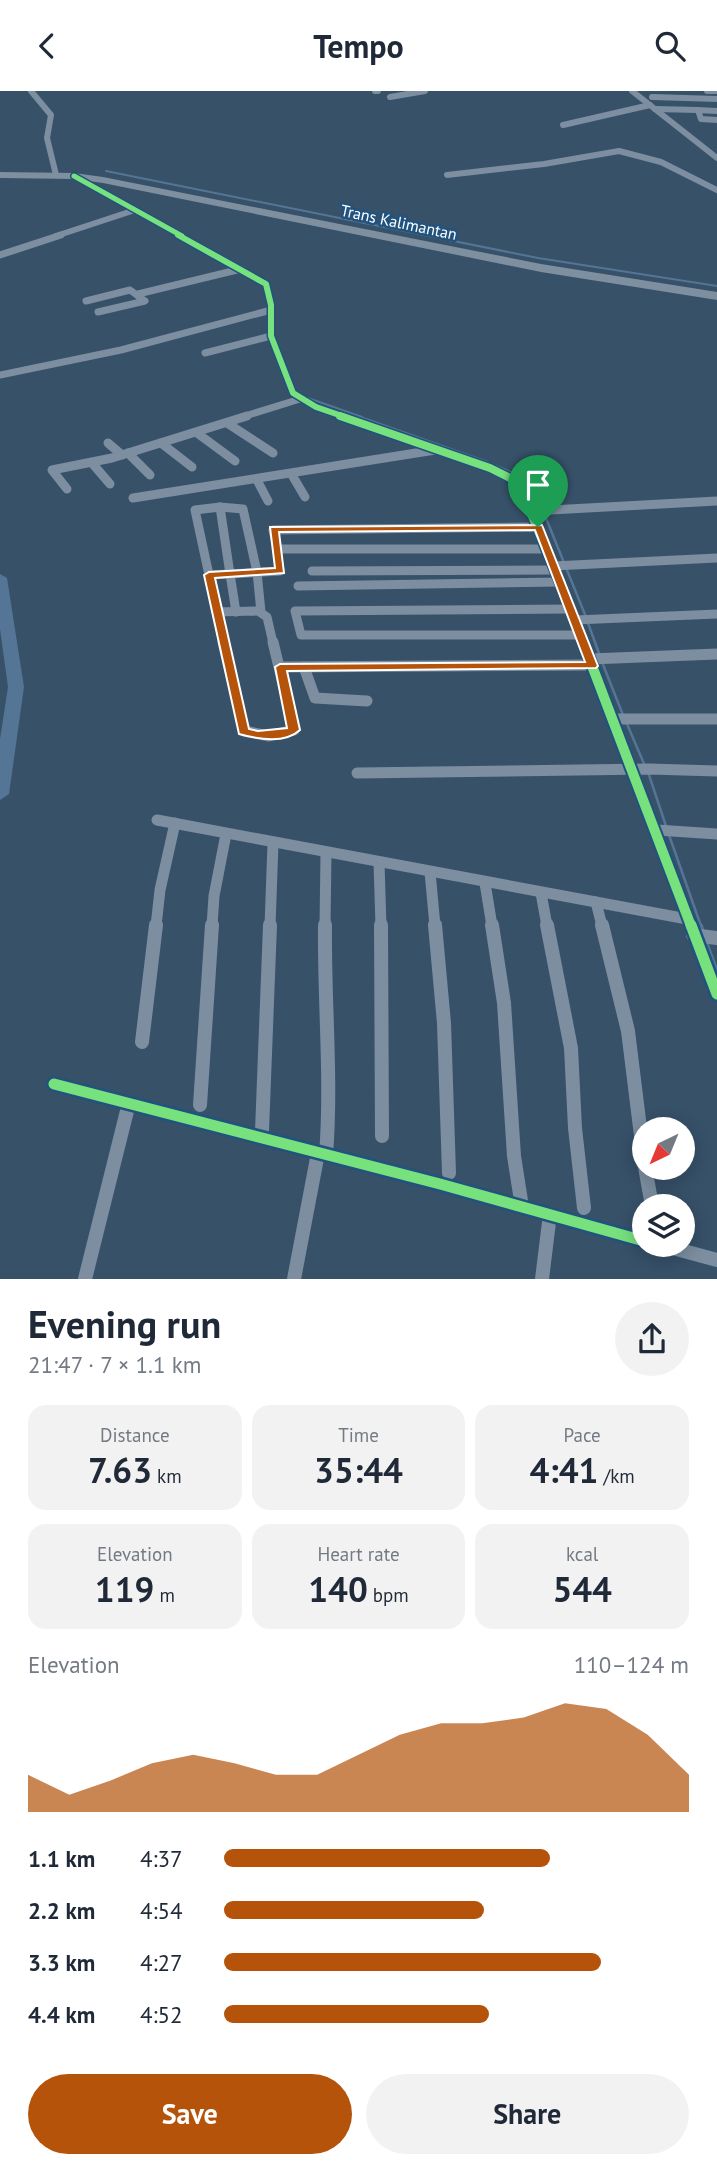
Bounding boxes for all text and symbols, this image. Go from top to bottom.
text: Tempo [313,25,404,67]
icon: back [28,27,66,65]
icon: search [651,27,689,65]
street label: Trans Kalimantan [339,200,459,244]
pin [508,455,568,527]
icon: arrive [519,466,557,504]
north arrow [632,1117,695,1179]
map controls [632,1117,695,1257]
button: layers [632,1194,695,1257]
text: Evening run [28,1299,221,1348]
button: share [615,1302,689,1376]
text: 21:47 · 7 × 1.1 km [28,1350,201,1379]
text: Distance [100,1423,170,1447]
text: Time [338,1423,379,1447]
text: Pace [564,1423,601,1447]
text: 7.63 [88,1447,152,1493]
text: 35:44 [314,1447,403,1493]
text: 4:41 [530,1447,598,1493]
text: km [152,1464,182,1488]
text: /km [598,1464,635,1488]
text: Elevation [97,1542,173,1566]
text: Heart rate [317,1542,400,1566]
text: kcal [566,1542,598,1566]
text: 119 [95,1566,154,1612]
text: 140 [308,1566,368,1612]
text: 544 [552,1566,612,1612]
text: m [154,1583,175,1607]
text: bpm [368,1583,409,1607]
text: Elevation [28,1650,120,1679]
text: 110–124 m [574,1650,689,1679]
text: 1.1 km [28,1844,95,1873]
text: 4:37 [140,1844,183,1873]
text: 2.2 km [28,1896,95,1925]
text: 4:54 [140,1896,183,1925]
text: 3.3 km [28,1948,95,1977]
text: 4:27 [140,1948,183,1977]
text: 4.4 km [28,2000,95,2029]
text: 4:52 [140,2000,183,2029]
button: Save [28,2074,352,2154]
button: Share [366,2074,689,2154]

